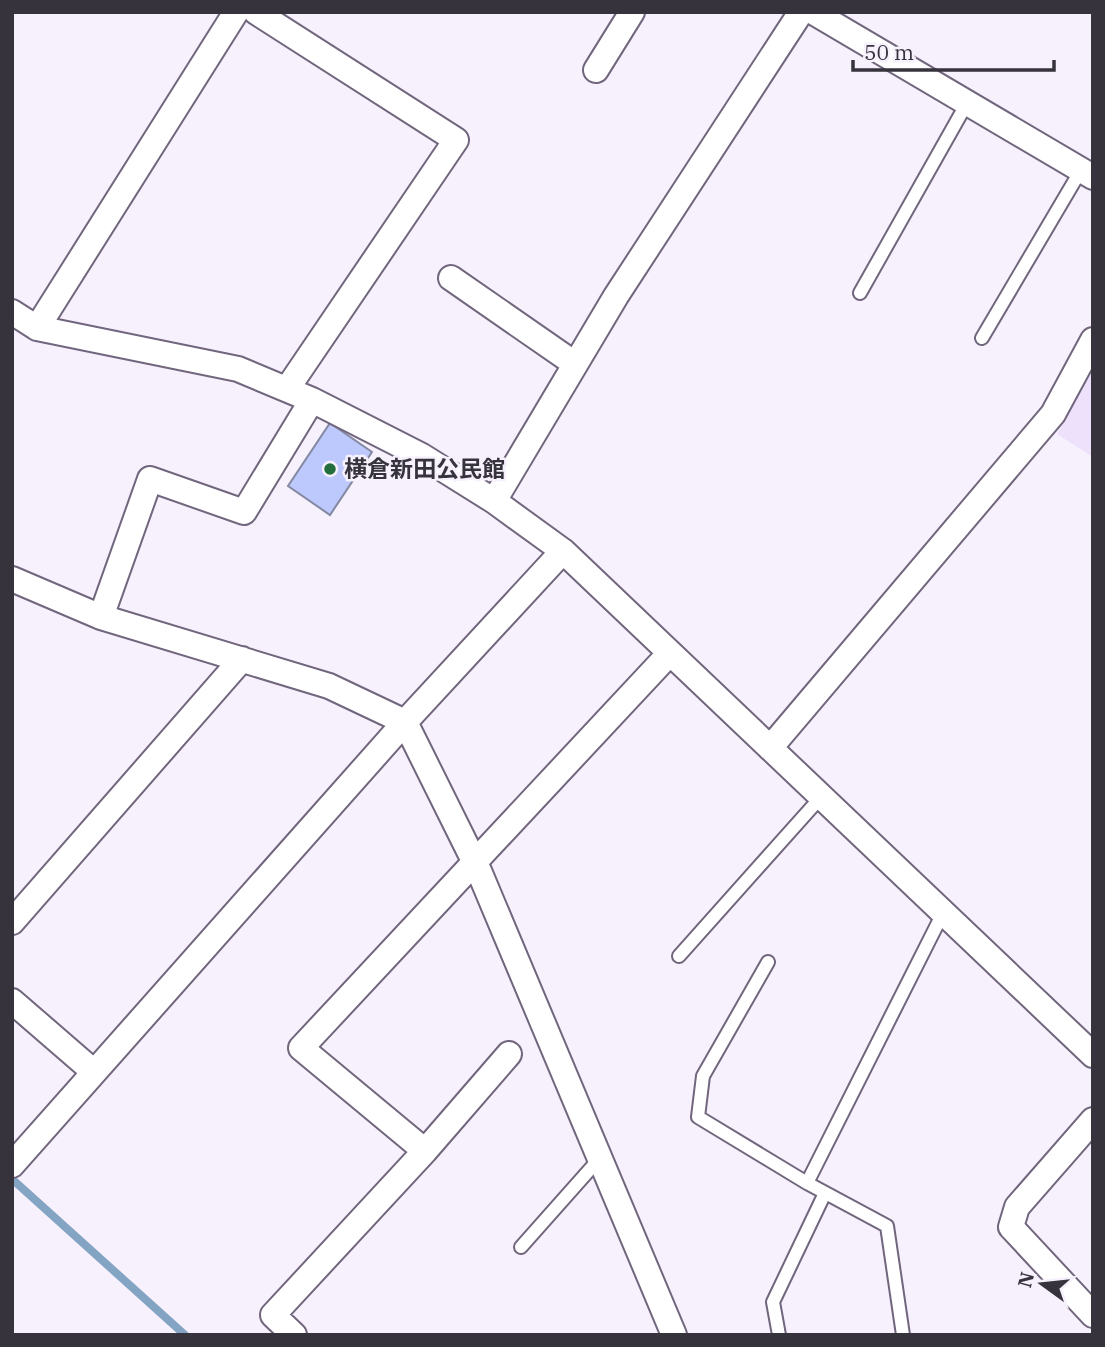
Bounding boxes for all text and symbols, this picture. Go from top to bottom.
scale bar [853,28,1054,72]
text: 50 m [864,38,914,66]
place label: 横倉新田公民館 [344,453,505,483]
marker: 横倉新田公民館 [322,461,338,477]
north arrow [1007,1249,1077,1319]
text: N [1012,1269,1039,1290]

